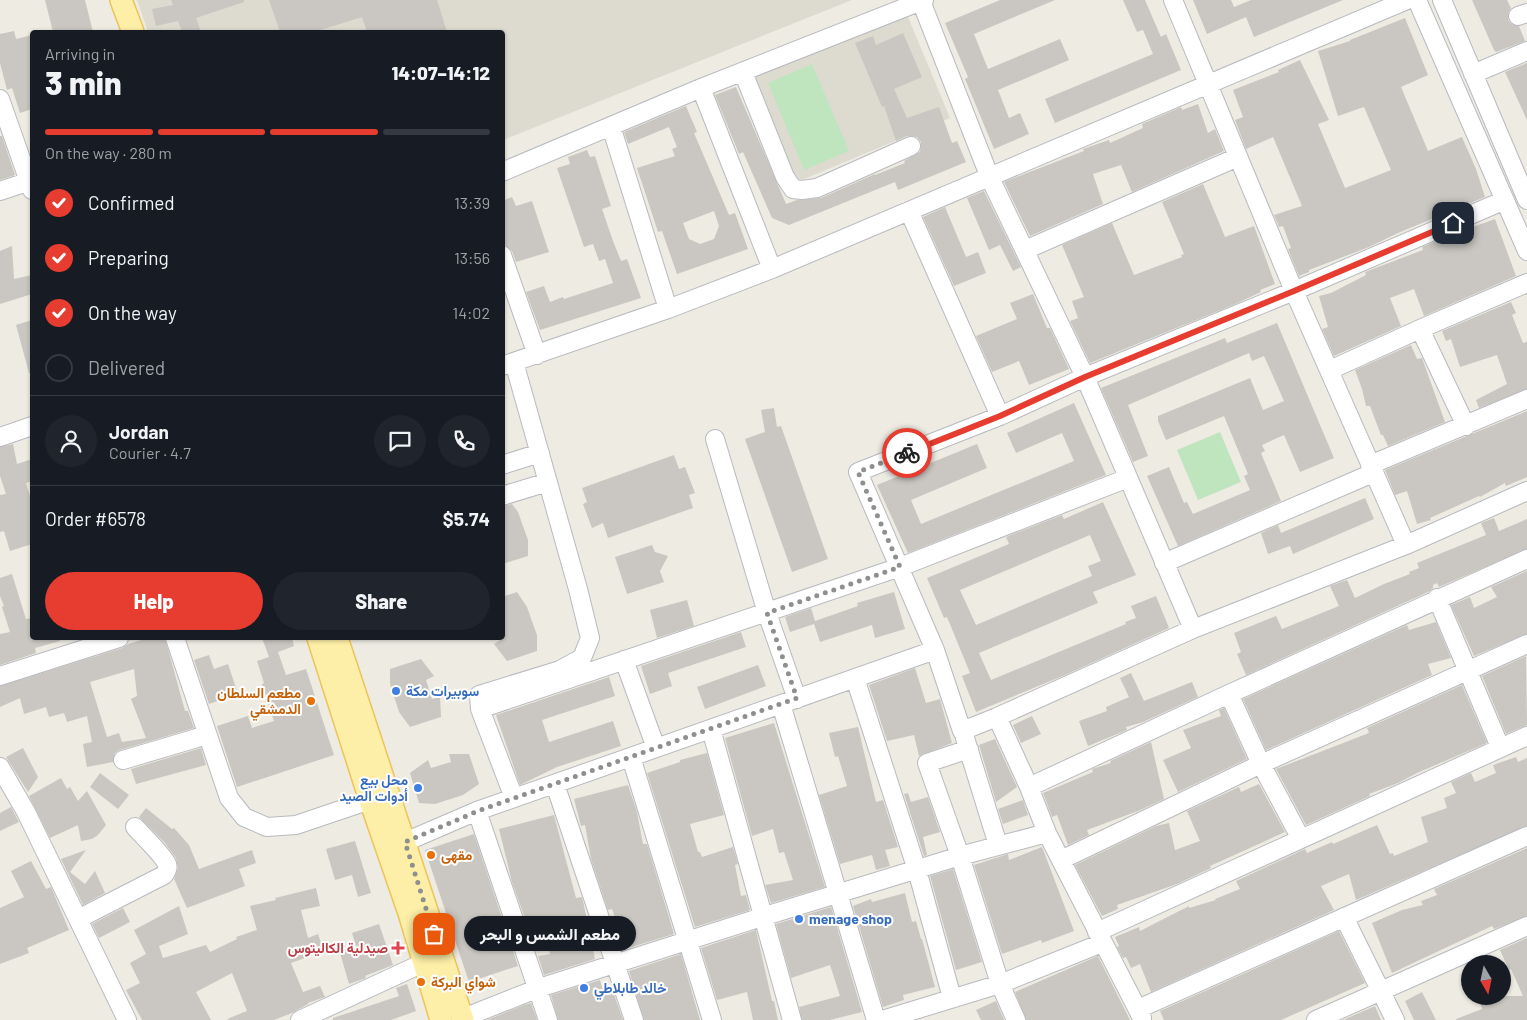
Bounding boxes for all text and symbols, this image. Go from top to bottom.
text: Arriving in [45,44,115,63]
text: 14:07–14:12 [391,61,490,84]
text: 3 min [45,63,122,101]
text: On the way · 280 m [45,143,172,162]
icon: check [45,189,73,217]
text: Confirmed [88,191,175,214]
text: 13:39 [454,193,490,212]
pin [1432,202,1474,244]
icon: home [1439,209,1467,237]
icon: check [45,244,73,272]
text: Preparing [88,246,169,269]
text: 13:56 [454,248,490,267]
icon: check [45,299,73,327]
text: On the way [88,301,177,324]
text: 14:02 [453,303,490,322]
text: Delivered [88,356,165,379]
button: person [45,415,97,467]
button: chat [374,415,426,467]
button: phone [438,415,490,467]
text: Jordan [109,420,169,443]
courier [882,428,932,478]
icon: bike [893,439,921,467]
text: Courier · 4.7 [109,443,191,462]
text: Order #6578 [45,507,146,530]
text: $5.74 [443,507,490,530]
button: Help [45,572,263,630]
button: Share [273,572,490,630]
place label: سوبيرات مكة [406,682,479,700]
place label: مطعم السلطان الدمشقي [217,684,301,721]
marker: سوبيرات مكة [390,685,402,697]
marker: مطعم السلطان الدمشقي [305,695,317,707]
place label: محل بيع أدوات الصيد [339,771,408,805]
marker: محل بيع أدوات الصيد [412,782,424,794]
place label: مقهى [441,846,473,864]
marker: مقهى [425,849,437,861]
place label: menage shop [809,910,892,927]
pin [413,913,455,955]
marker: menage shop [793,913,805,925]
callout: مطعم الشمس و البحر [464,916,636,952]
icon: bag [420,920,448,948]
text: مطعم الشمس و البحر [480,924,620,943]
place label: صيدلية الكاليتوس [288,939,388,957]
marker: صيدلية الكاليتوس [392,942,404,954]
north arrow [1461,955,1511,1005]
map controls [1461,955,1511,1005]
place label: شواي البركة [431,973,496,994]
marker: شواي البركة [415,976,427,988]
place label: خالد طابلاطي [594,979,667,1000]
marker: خالد طابلاطي [578,982,590,994]

